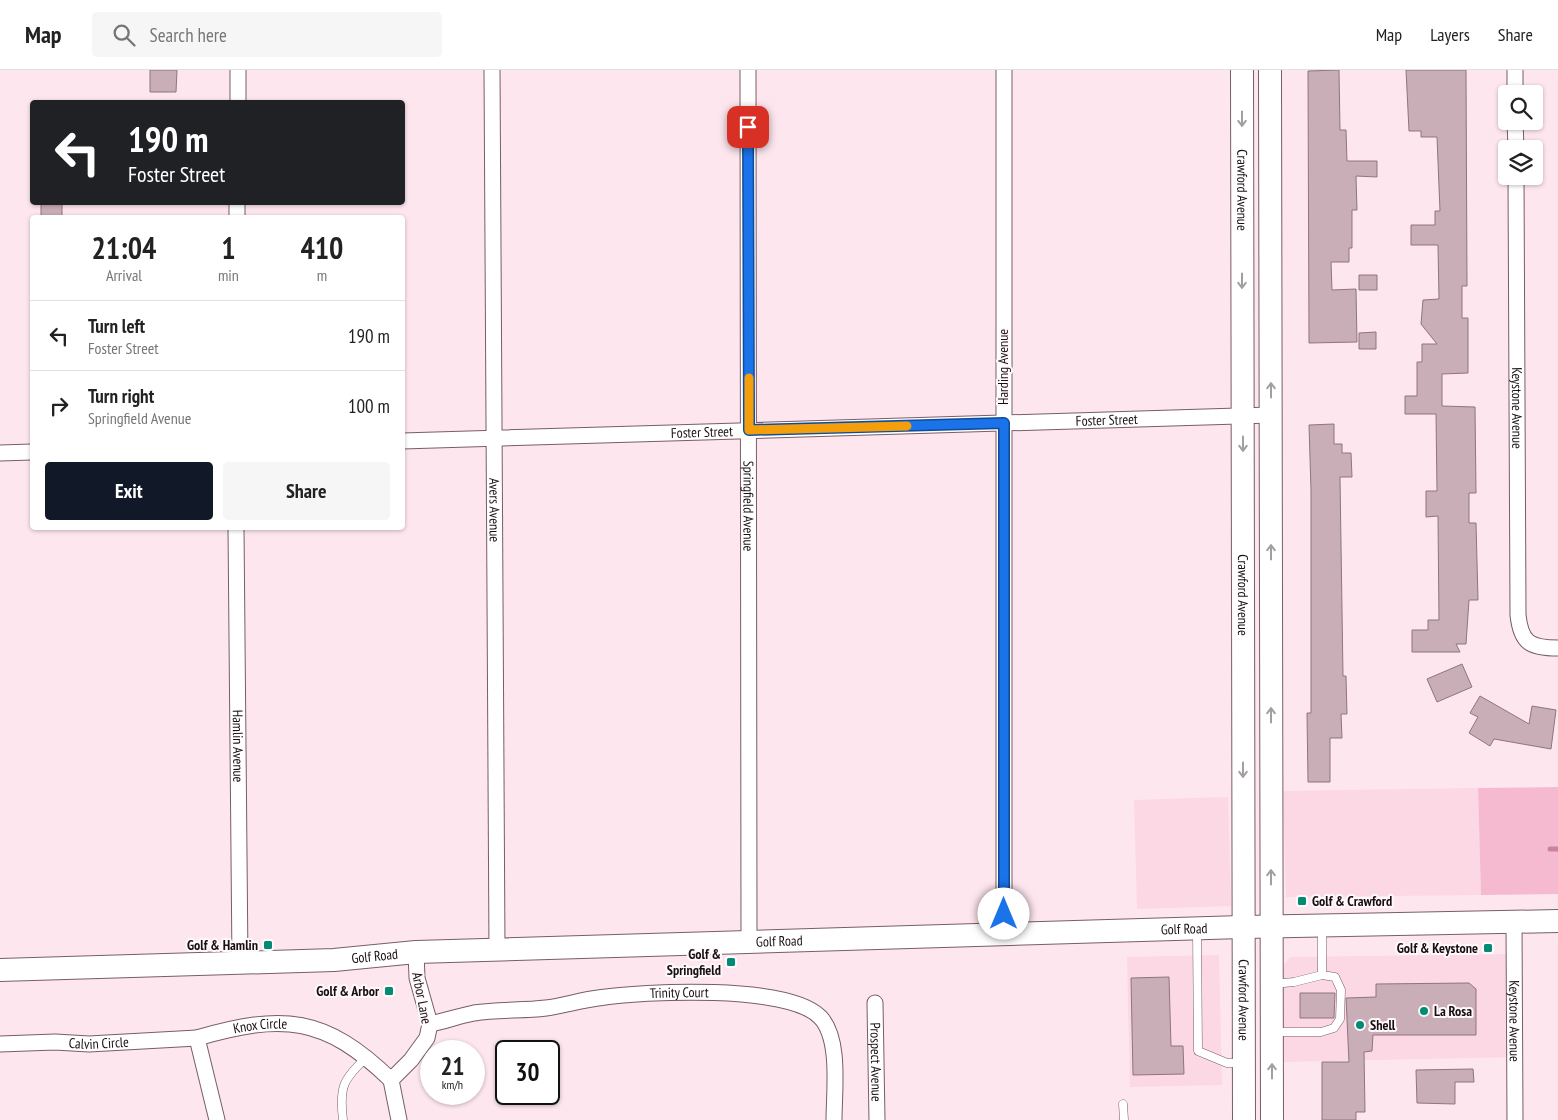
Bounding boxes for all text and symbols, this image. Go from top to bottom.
search box [92,12,442,57]
text: Map [25,19,62,50]
icon: search [110,21,138,49]
text: Search here [150,23,227,47]
text: Map [1376,23,1402,46]
text: Layers [1430,23,1470,46]
text: Share [1498,23,1533,46]
map controls [1498,85,1543,185]
button: search [1498,85,1543,130]
pin [727,106,769,148]
one-way arrow [1237,110,1247,126]
icon: arrive [734,113,762,141]
text: 190 m [128,116,209,162]
icon: left [45,120,110,185]
button: layers [1498,140,1543,185]
street label: Crawford Avenue [1233,149,1251,231]
text: Foster Street [128,160,225,188]
text: 21:04 [92,228,156,267]
text: 1 [221,228,236,267]
text: 410 [300,228,343,267]
text: Arrival [106,265,142,285]
text: min [218,265,239,285]
text: m [317,265,327,285]
one-way arrow [1237,272,1247,289]
text: Turn left [88,314,145,338]
icon: left [45,322,73,350]
text: 190 m [348,324,390,348]
street label: Harding Avenue [994,329,1012,405]
text: Foster Street [88,338,159,358]
street label: Keystone Avenue [1508,367,1526,449]
one-way arrow [1266,382,1276,398]
text: Turn right [88,384,154,408]
icon: right [45,392,73,420]
text: 100 m [348,394,390,418]
text: Springfield Avenue [88,408,191,428]
street label: Foster Street [1075,410,1138,430]
street label: Foster Street [671,422,733,442]
one-way arrow [1238,435,1248,451]
street label: Springfield Avenue [739,461,758,551]
button: Exit [45,462,213,520]
button: Share [223,462,390,520]
street label: Avers Avenue [485,478,504,542]
one-way arrow [1266,545,1276,561]
street label: Crawford Avenue [1234,554,1252,636]
one-way arrow [1266,707,1276,724]
street label: Hamlin Avenue [229,710,247,783]
one-way arrow [1238,762,1248,778]
one-way arrow [1266,870,1276,886]
position arrow [977,887,1029,939]
place label: Golf & Crawford [1312,892,1392,910]
marker: Golf & Crawford [1296,895,1308,907]
street label: Golf Road [1160,919,1208,938]
street label: Golf Road [756,931,803,951]
place label: Golf & Hamlin [187,936,258,954]
marker: Golf & Hamlin [262,939,274,951]
place label: Golf & Keystone [1397,939,1478,957]
marker: Golf & Keystone [1482,942,1494,954]
street label: Golf Road [351,945,399,967]
place label: Golf & Springfield [667,945,721,979]
marker: Golf & Springfield [725,956,737,968]
street label: Crawford Avenue [1235,959,1253,1041]
street label: Arbor Lane [408,970,436,1026]
street label: Keystone Avenue [1505,980,1524,1062]
place label: Golf & Arbor [316,982,380,1000]
street label: Trinity Court [649,983,709,1002]
marker: Golf & Arbor [383,985,395,997]
place label: La Rosa [1434,1002,1472,1020]
marker: La Rosa [1418,1005,1430,1017]
street label: Knox Circle [232,1014,288,1037]
place label: Shell [1370,1016,1396,1034]
marker: Shell [1354,1019,1366,1031]
street label: Prospect Avenue [866,1022,886,1102]
street label: Calvin Circle [68,1033,130,1053]
speed limit sign: 30 [495,1040,560,1105]
text: 21 [441,1050,464,1082]
one-way arrow [1267,1064,1277,1080]
text: km/h [442,1077,463,1092]

